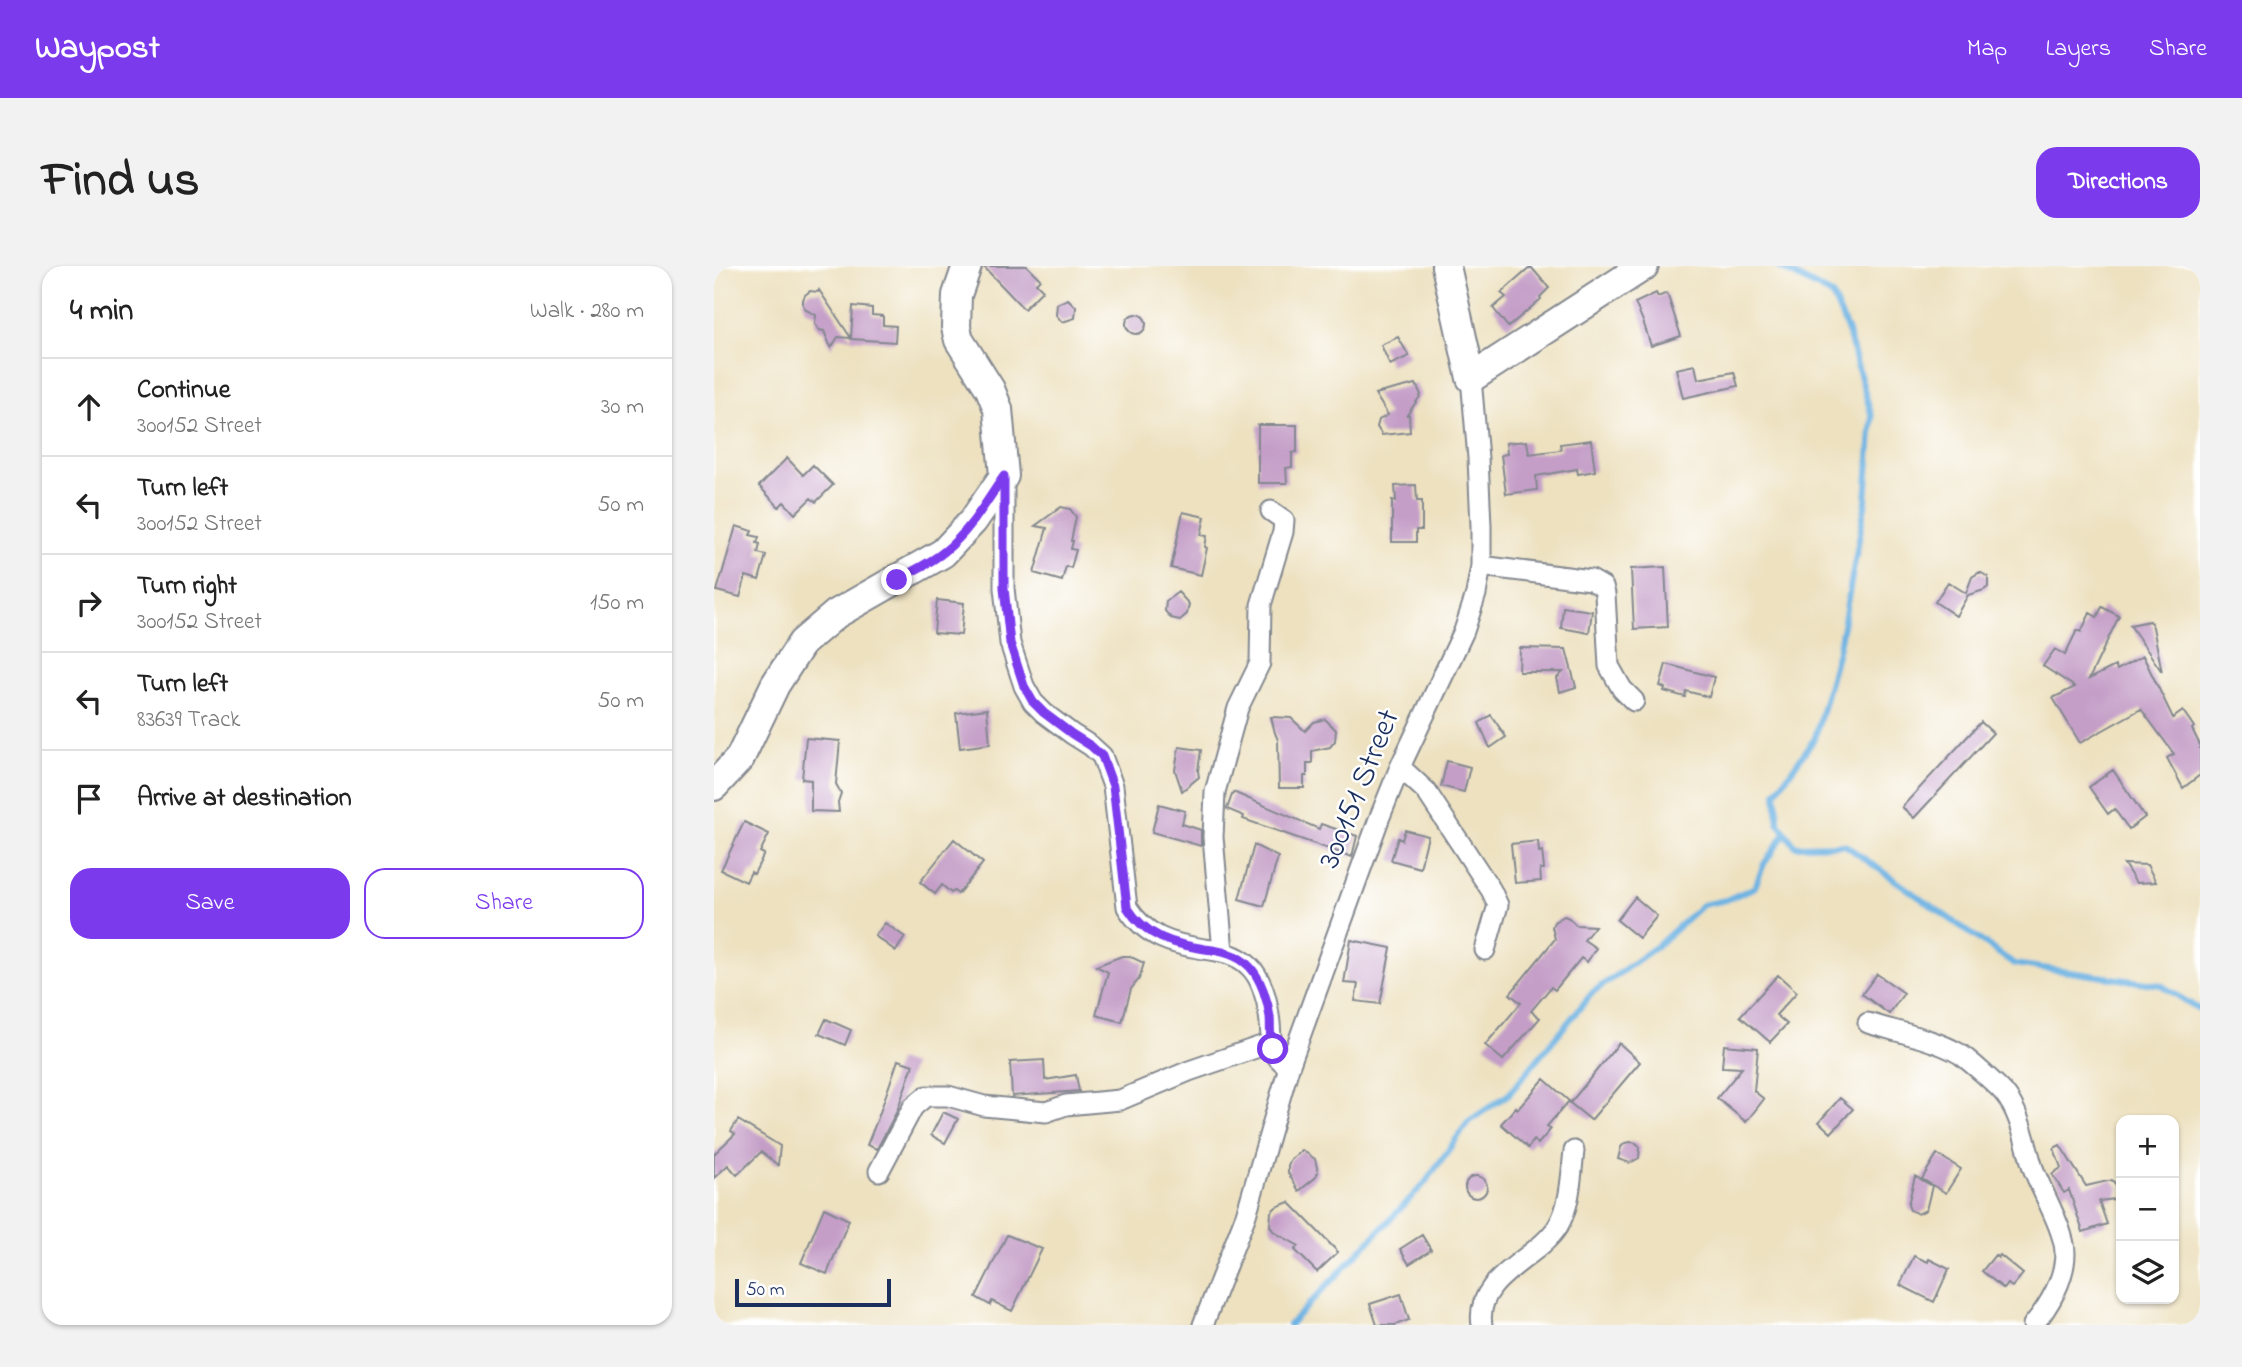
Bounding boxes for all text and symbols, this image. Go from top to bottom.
text: Waypost [35,25,160,73]
text: Map [1967,32,2007,67]
text: Layers [2045,32,2111,67]
text: Share [2149,32,2207,67]
text: Find us [42,146,199,218]
button: Directions [2036,147,2200,218]
text: 4 min [70,290,133,334]
text: Walk · 280 m [530,295,644,328]
text: Continue [137,372,230,410]
icon: ahead [70,388,108,426]
text: 30 m [601,391,644,424]
text: 300152 Street [137,410,262,443]
text: Turn left [137,470,228,508]
icon: left [70,486,108,524]
text: 50 m [597,489,644,522]
text: 300152 Street [137,508,262,541]
route end [881,564,912,595]
text: Turn right [137,568,237,606]
icon: right [70,584,108,622]
text: 150 m [590,587,644,620]
text: 300152 Street [137,606,262,639]
text: Turn left [137,666,228,704]
icon: left [70,682,108,720]
text: 50 m [597,685,644,718]
street label: 300151 Street [1307,702,1414,876]
text: 83639 Track [137,704,240,737]
icon: arrive [70,780,108,818]
text: Arrive at destination [137,780,352,818]
button: Save [70,868,350,939]
button: Share [364,868,644,939]
route start [1257,1033,1288,1064]
map controls [2116,1115,2179,1304]
button: + [2116,1115,2179,1178]
button: − [2116,1178,2179,1241]
button: layers [2116,1241,2179,1304]
scale bar [735,1276,891,1308]
text: 50 m [746,1277,785,1304]

